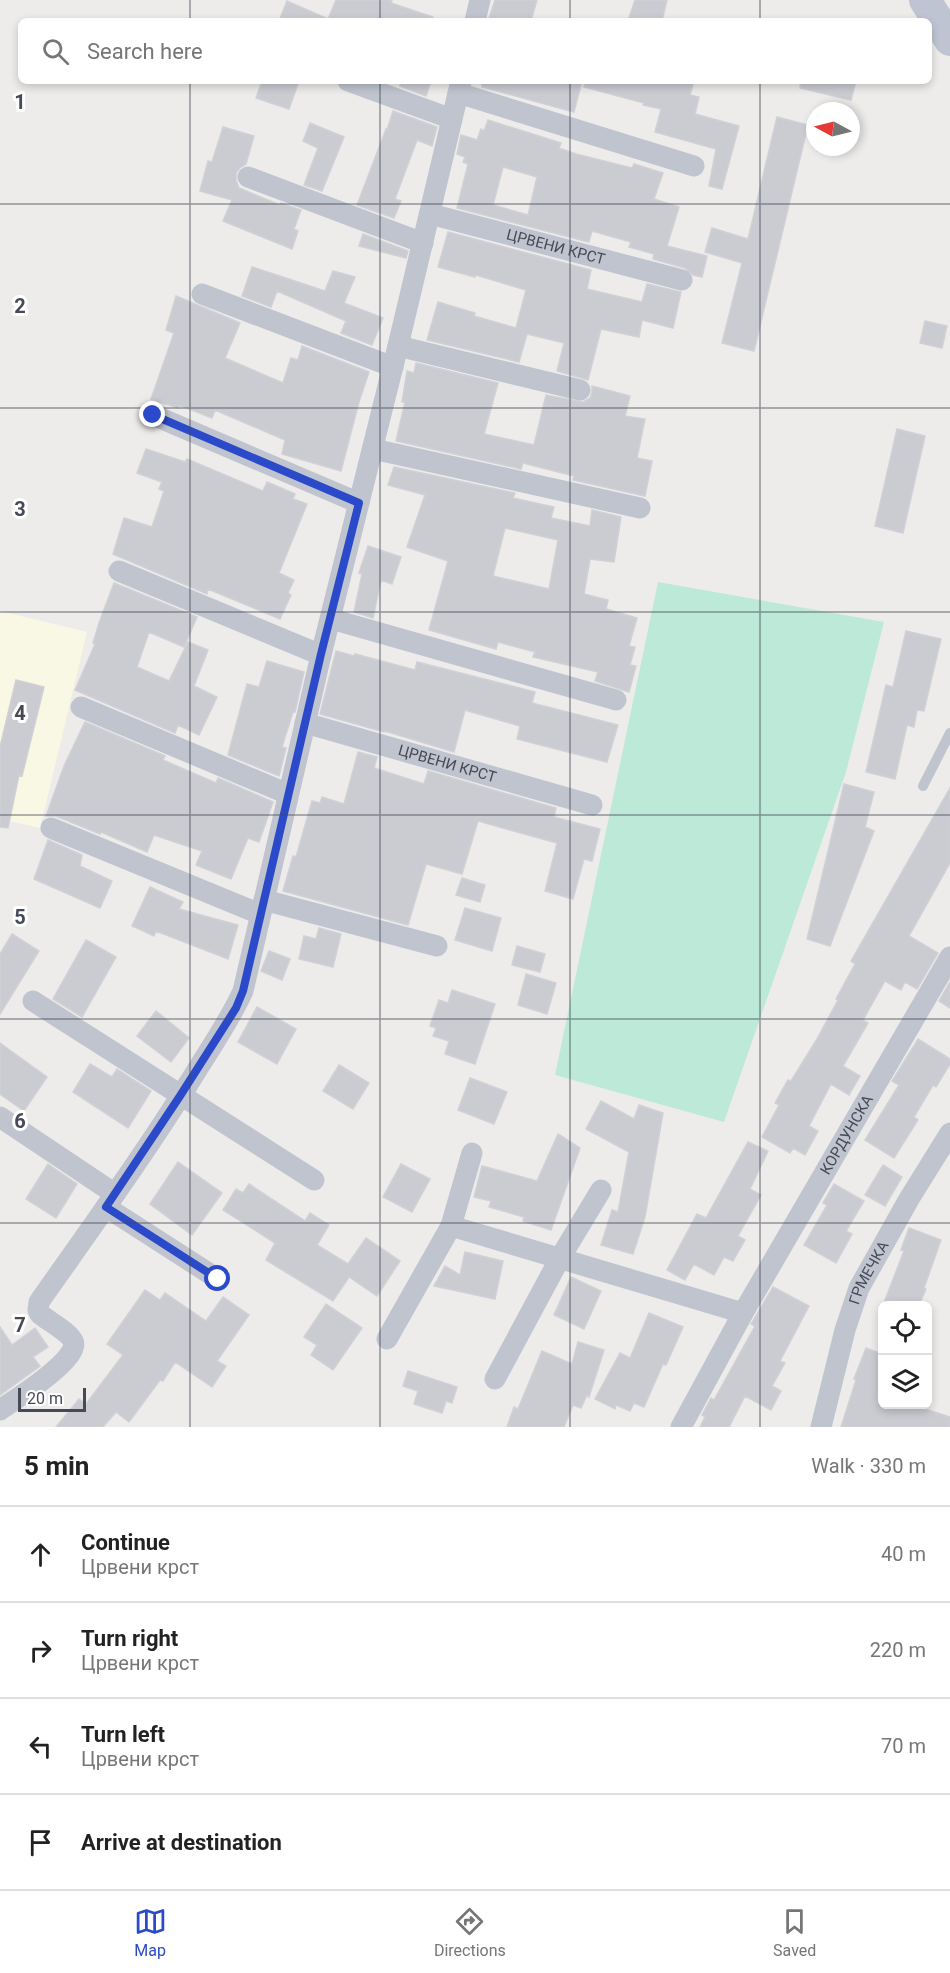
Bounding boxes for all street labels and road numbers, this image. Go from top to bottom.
street label: ЦРВЕНИ КРСТ [505,225,607,268]
street label: ЦРВЕНИ КРСТ [396,741,498,786]
street label: КОРДУНСКА [816,1091,877,1178]
street label: ГРМЕЧКА [845,1238,893,1307]

